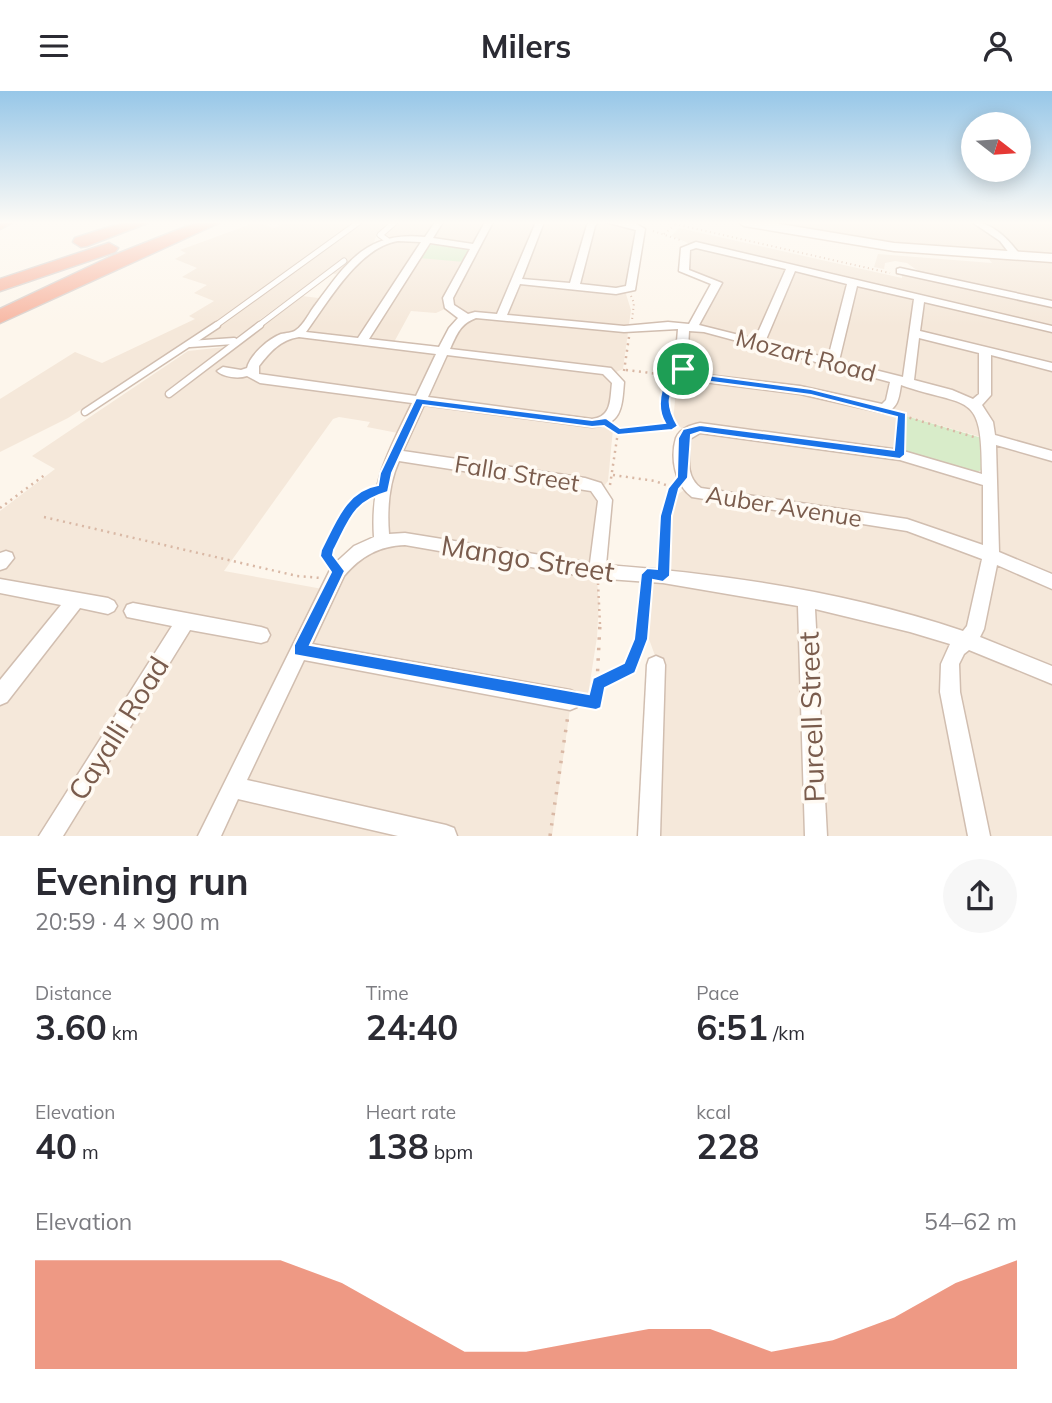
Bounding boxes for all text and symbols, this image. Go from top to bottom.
text: Milers [481,26,571,66]
icon: menu [35,27,73,65]
icon: person [979,27,1017,65]
north arrow [961,112,1031,182]
map controls [961,112,1031,182]
street label: Mozart Road [733,322,879,388]
pin [653,339,713,399]
icon: arrive [664,350,702,388]
street label: Falla Street [452,448,582,498]
street label: Auber Avenue [704,479,864,533]
street label: Mango Street [439,527,617,589]
street label: Purcell Street [791,631,831,803]
street label: Cayalli Road [60,650,176,806]
text: Evening run [35,857,249,905]
button: share [943,859,1017,933]
text: 20:59 · 4 × 900 m [35,907,220,936]
text: Distance [35,981,112,1005]
text: Time [366,981,409,1005]
text: Pace [696,981,739,1005]
text: 3.60 [35,1005,107,1049]
text: 24:40 [366,1005,458,1049]
text: 6:51 [696,1005,768,1049]
text: km [107,1021,138,1045]
text: /km [768,1021,805,1045]
text: Elevation [35,1100,115,1124]
text: Heart rate [366,1100,456,1124]
text: kcal [696,1100,731,1124]
text: 40 [35,1124,77,1168]
text: 138 [366,1124,429,1168]
text: 228 [696,1124,759,1168]
text: m [77,1140,99,1164]
text: bpm [429,1140,473,1164]
text: Elevation [35,1207,132,1236]
text: 54–62 m [924,1207,1017,1236]

